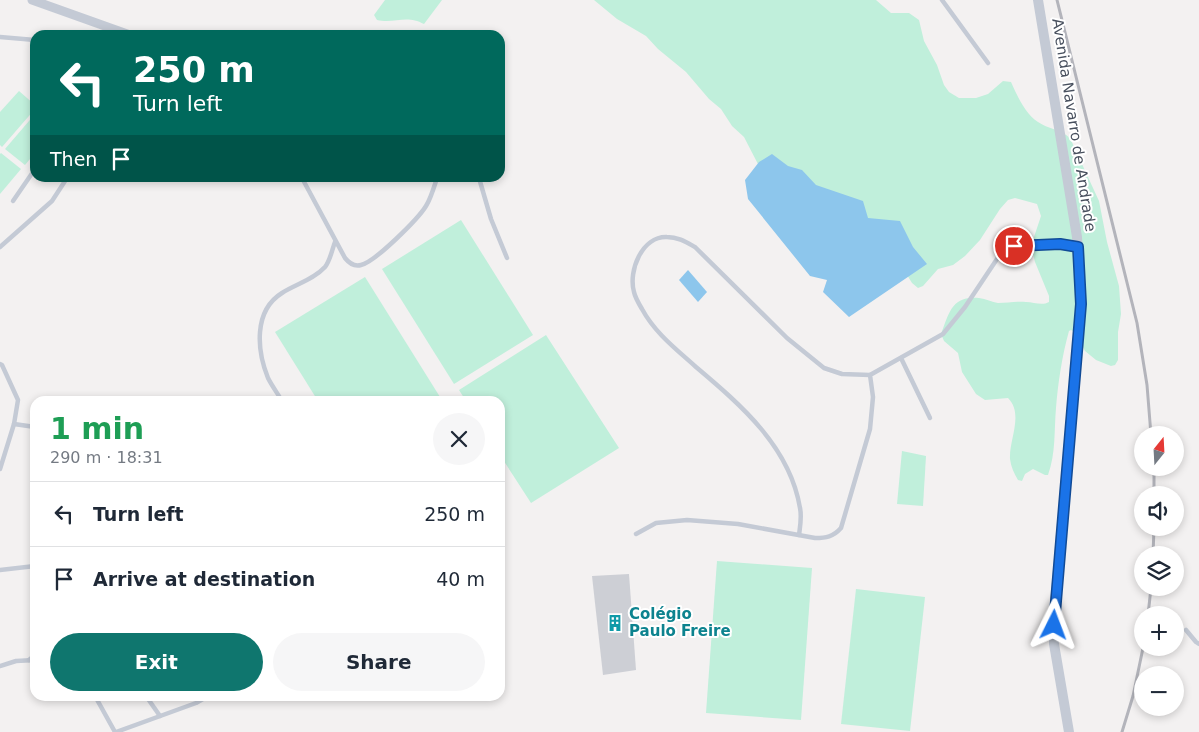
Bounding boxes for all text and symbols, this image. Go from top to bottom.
street label: Avenida Navarro de Andrade [1048,17,1100,233]
icon: left [50,50,115,115]
text: 250 m [133,50,255,90]
text: Turn left [133,91,222,116]
icon: arrive [107,145,135,173]
text: Then [50,148,97,170]
pin [993,225,1035,267]
icon: arrive [1000,232,1028,260]
text: 1 min [50,411,144,446]
button: close [433,413,485,465]
north arrow [1134,426,1184,476]
map controls [1134,426,1184,716]
text: 290 m · 18:31 [50,448,163,467]
button: sound [1134,486,1184,536]
icon: left [50,500,78,528]
text: Turn left [93,503,184,525]
text: 250 m [424,503,485,525]
button: layers [1134,546,1184,596]
icon: arrive [50,565,78,593]
text: Arrive at destination [93,568,315,590]
text: 40 m [436,568,485,590]
position arrow [1027,598,1079,650]
place label: Colégio Paulo Freire [629,605,731,640]
button: + [1134,606,1184,656]
building icon: Colégio Paulo Freire [605,613,625,633]
button: Exit [50,633,263,691]
button: Share [273,633,485,691]
button: − [1134,666,1184,716]

